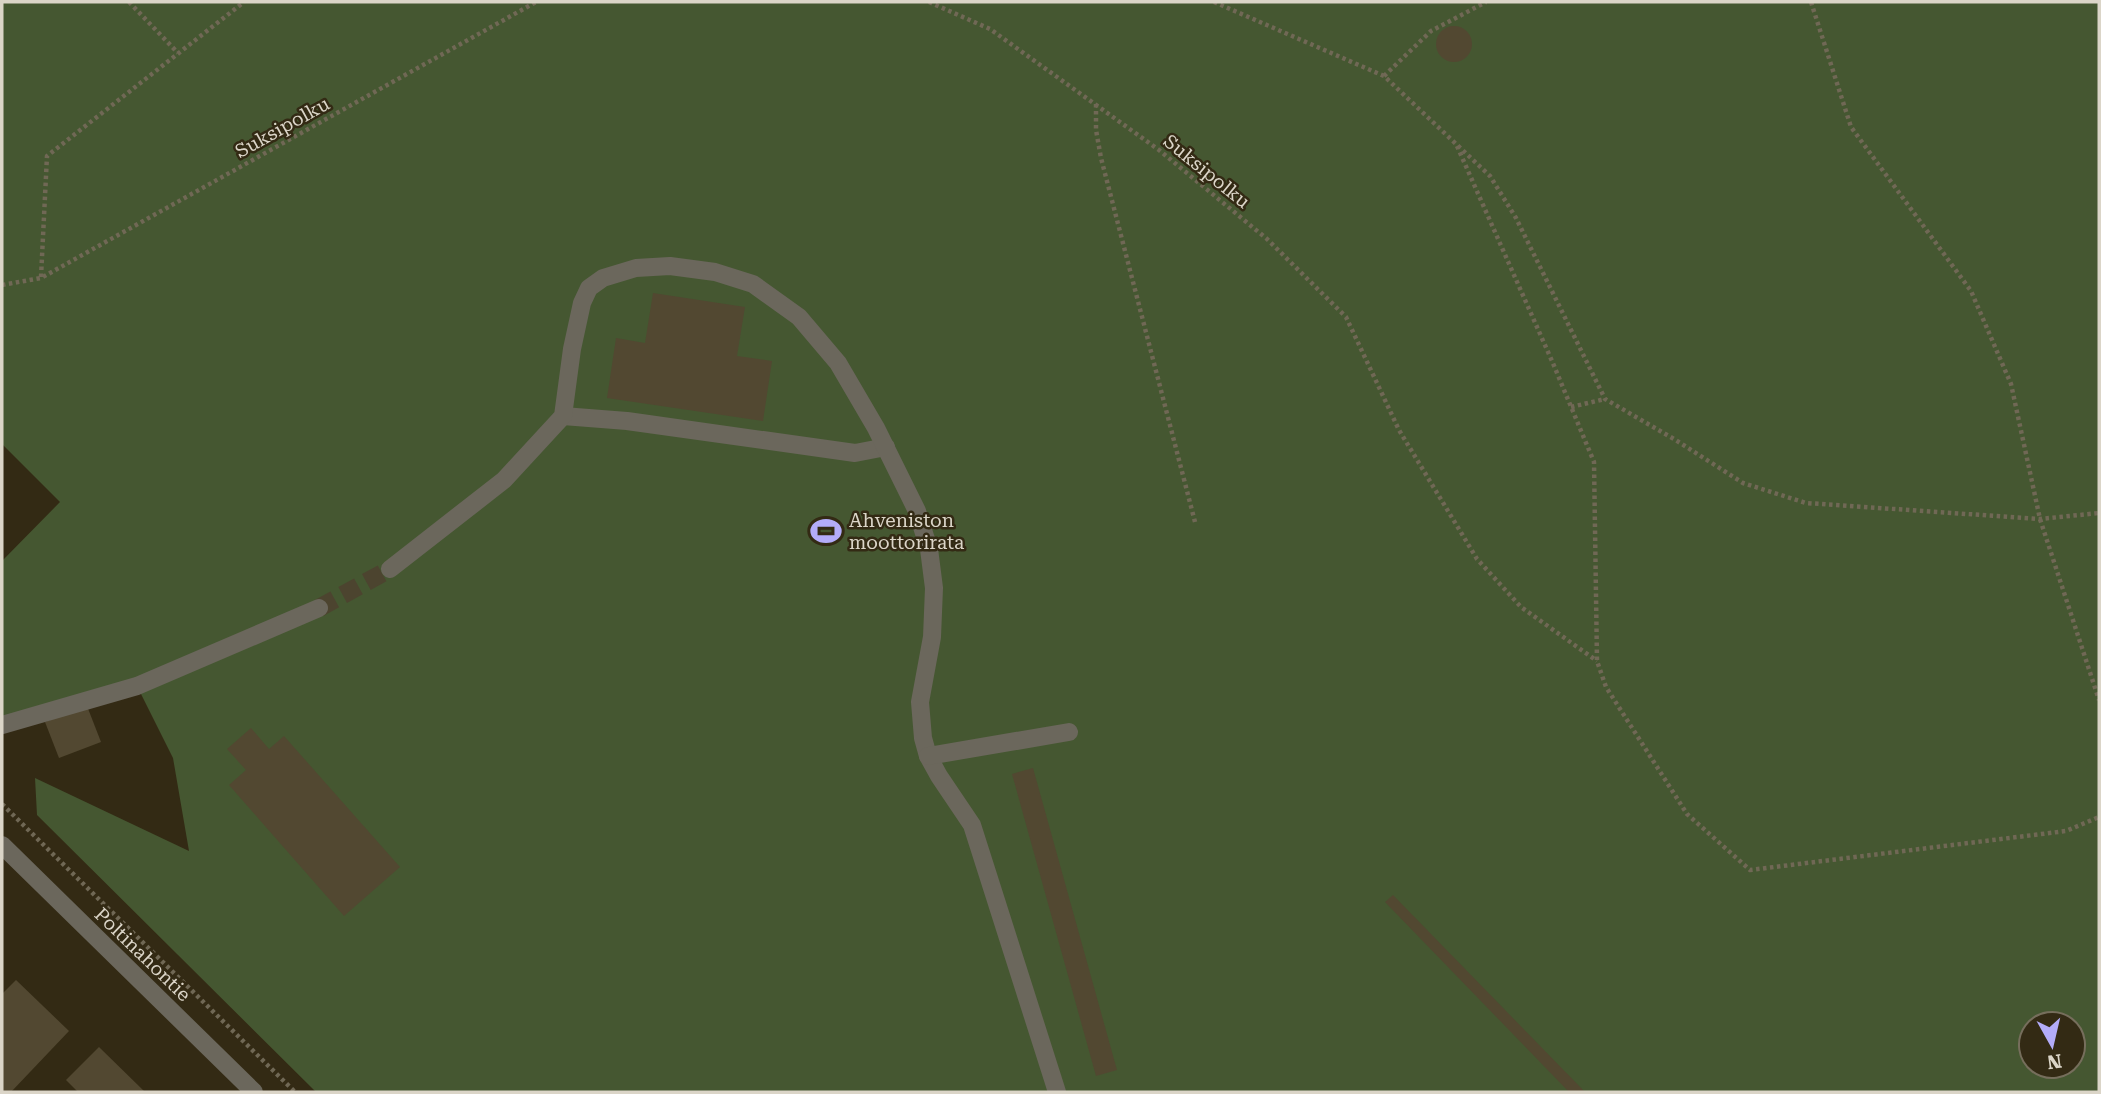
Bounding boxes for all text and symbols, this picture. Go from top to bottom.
street label: Suksipolku [231,92,334,163]
street label: Suksipolku [1159,130,1255,213]
place label: Ahveniston moottorirata [849,509,965,554]
sports icon: Ahveniston moottorirata [809,514,843,548]
street label: Poltinahontie [90,903,196,1006]
north arrow [2017,1010,2087,1080]
text: N [2045,1049,2063,1074]

